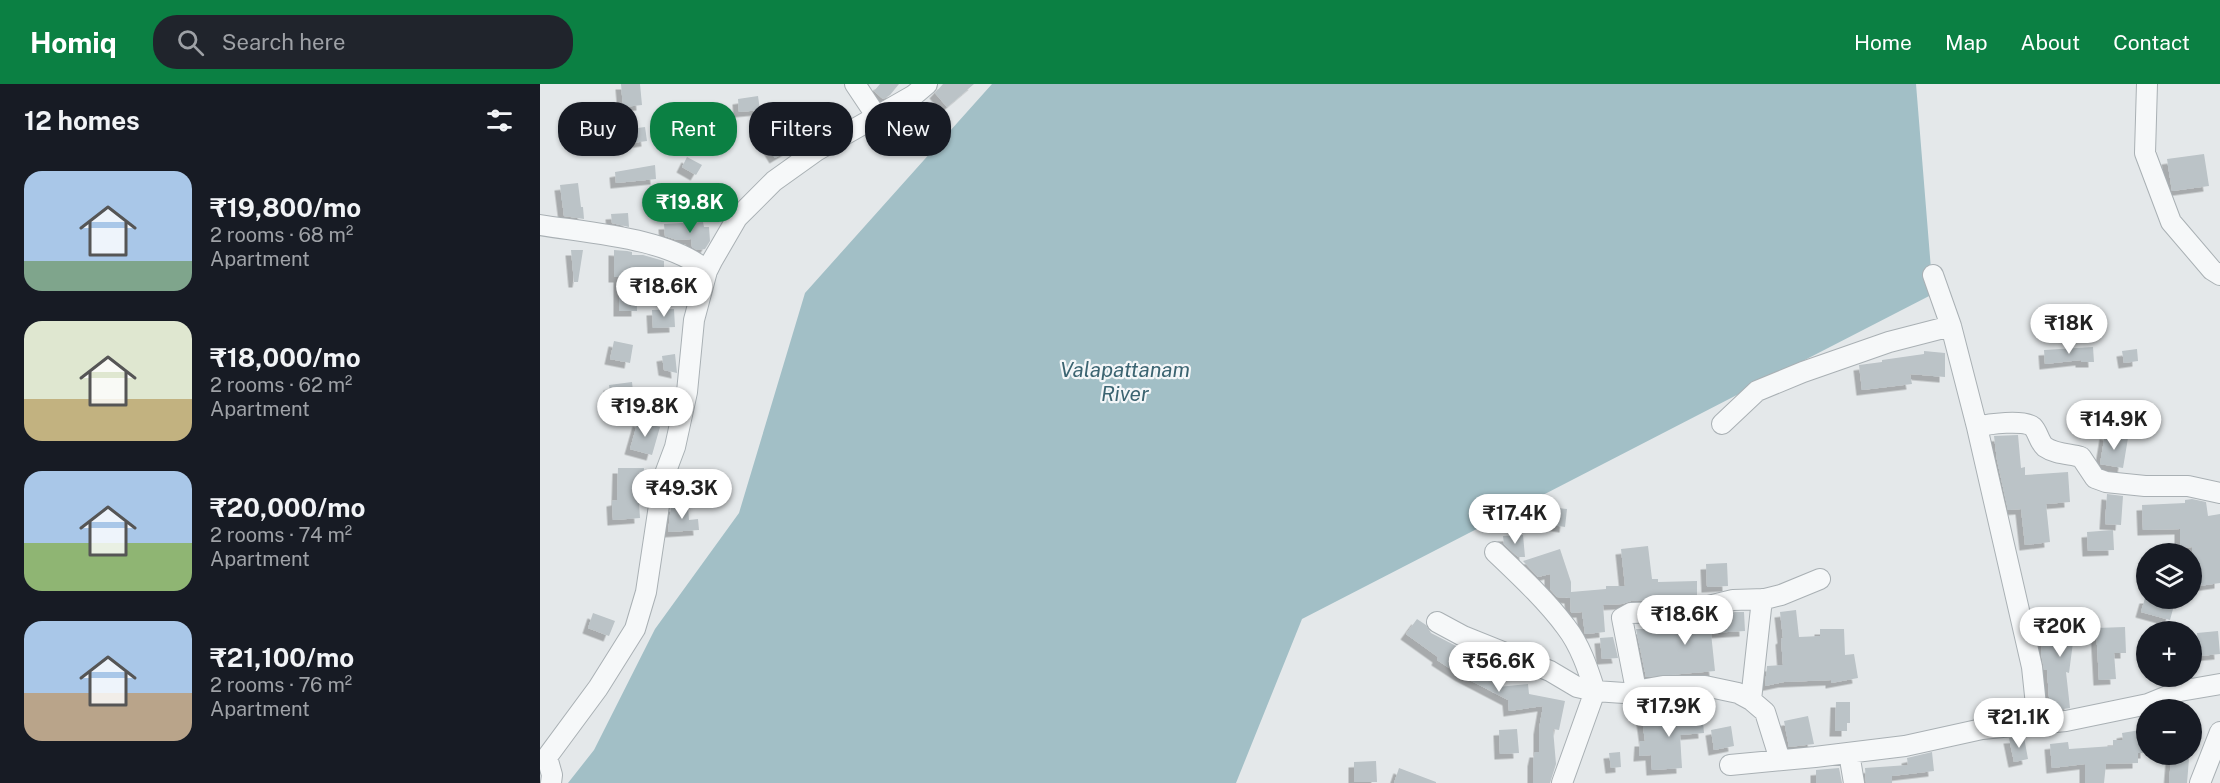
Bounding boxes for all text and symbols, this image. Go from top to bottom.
search box [153,15,573,69]
text: Homiq [30,26,117,59]
icon: search [174,26,207,59]
text: Search here [222,29,345,55]
text: Home [1854,30,1912,55]
text: Map [1945,30,1988,55]
text: About [2021,30,2080,55]
text: Contact [2113,30,2190,55]
chip: Buy [558,102,638,156]
chip: Rent [650,102,737,156]
chip: Filters [749,102,853,156]
chip: New [865,102,951,156]
icon: filters [483,104,516,137]
text: 12 homes [24,105,140,136]
pin: ₹19.8K [641,183,739,234]
text: ₹19.8K [656,190,724,214]
text: ₹19,800/mo [210,192,361,223]
icon: home [72,195,144,267]
text: 2 rooms · 68 m² [210,223,353,247]
text: Apartment [210,247,310,271]
pin: ₹18.6K [615,267,713,318]
text: ₹18.6K [630,274,698,298]
pin: ₹18K [2033,304,2105,355]
text: ₹18K [2044,311,2094,335]
text: ₹18,000/mo [210,342,361,373]
icon: home [72,345,144,417]
water label: Valapattanam River [1060,357,1190,406]
text: 2 rooms · 62 m² [210,373,352,397]
pin: ₹19.8K [596,387,694,438]
text: ₹19.8K [611,394,679,418]
text: Apartment [210,397,310,421]
pin: ₹14.9K [2065,400,2163,451]
text: ₹14.9K [2080,407,2148,431]
pin: ₹49.3K [633,469,731,520]
text: ₹49.3K [646,476,718,500]
text: ₹20,000/mo [210,492,365,523]
pin: ₹17.4K [1466,494,1564,545]
icon: home [72,495,144,567]
text: ₹17.4K [1483,501,1547,525]
text: 2 rooms · 74 m² [210,523,352,547]
map controls [2136,543,2202,765]
button: layers [2136,543,2202,609]
text: Apartment [210,547,310,571]
pin: ₹18.6K [1636,595,1734,646]
text: ₹18.6K [1651,602,1719,626]
pin: ₹20K [2024,607,2096,658]
text: ₹20K [2034,614,2086,638]
button: + [2136,621,2202,687]
text: ₹21,100/mo [210,642,354,673]
pin: ₹56.6K [1450,642,1548,693]
icon: home [72,645,144,717]
text: ₹56.6K [1463,649,1535,673]
text: 2 rooms · 76 m² [210,673,352,697]
pin: ₹17.9K [1620,687,1718,738]
text: ₹17.9K [1637,694,1701,718]
text: Apartment [210,697,310,721]
pin: ₹21.1K [1970,698,2068,749]
button: − [2136,699,2202,765]
text: ₹21.1K [1988,705,2050,729]

